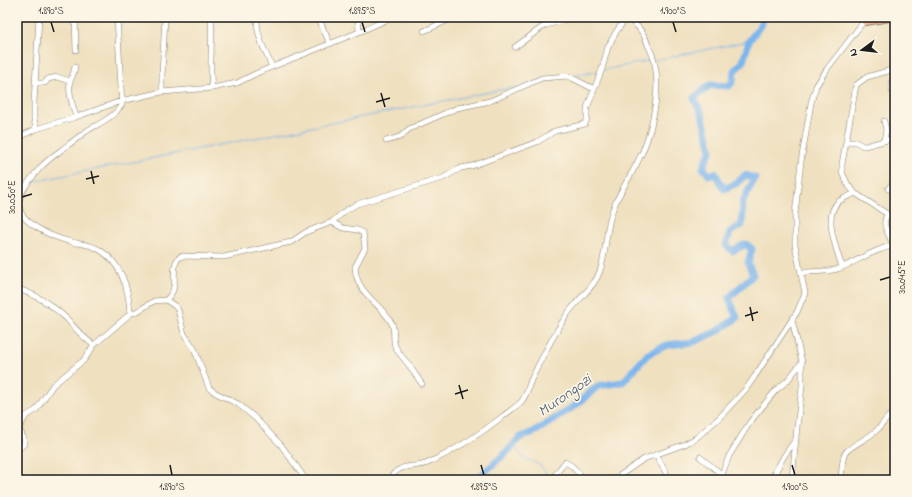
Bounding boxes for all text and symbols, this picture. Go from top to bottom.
text: 1.890°S [38,4,64,19]
text: 1.895°S [349,4,376,19]
text: 1.900°S [660,4,687,19]
north arrow [842,30,882,70]
text: N [845,47,862,58]
text: 30.050°E [5,180,20,214]
text: 30.045°E [895,260,910,294]
water label: Murongozi [534,369,598,423]
text: 1.890°S [159,480,185,495]
text: 1.895°S [471,480,498,495]
text: 1.900°S [782,480,809,495]

